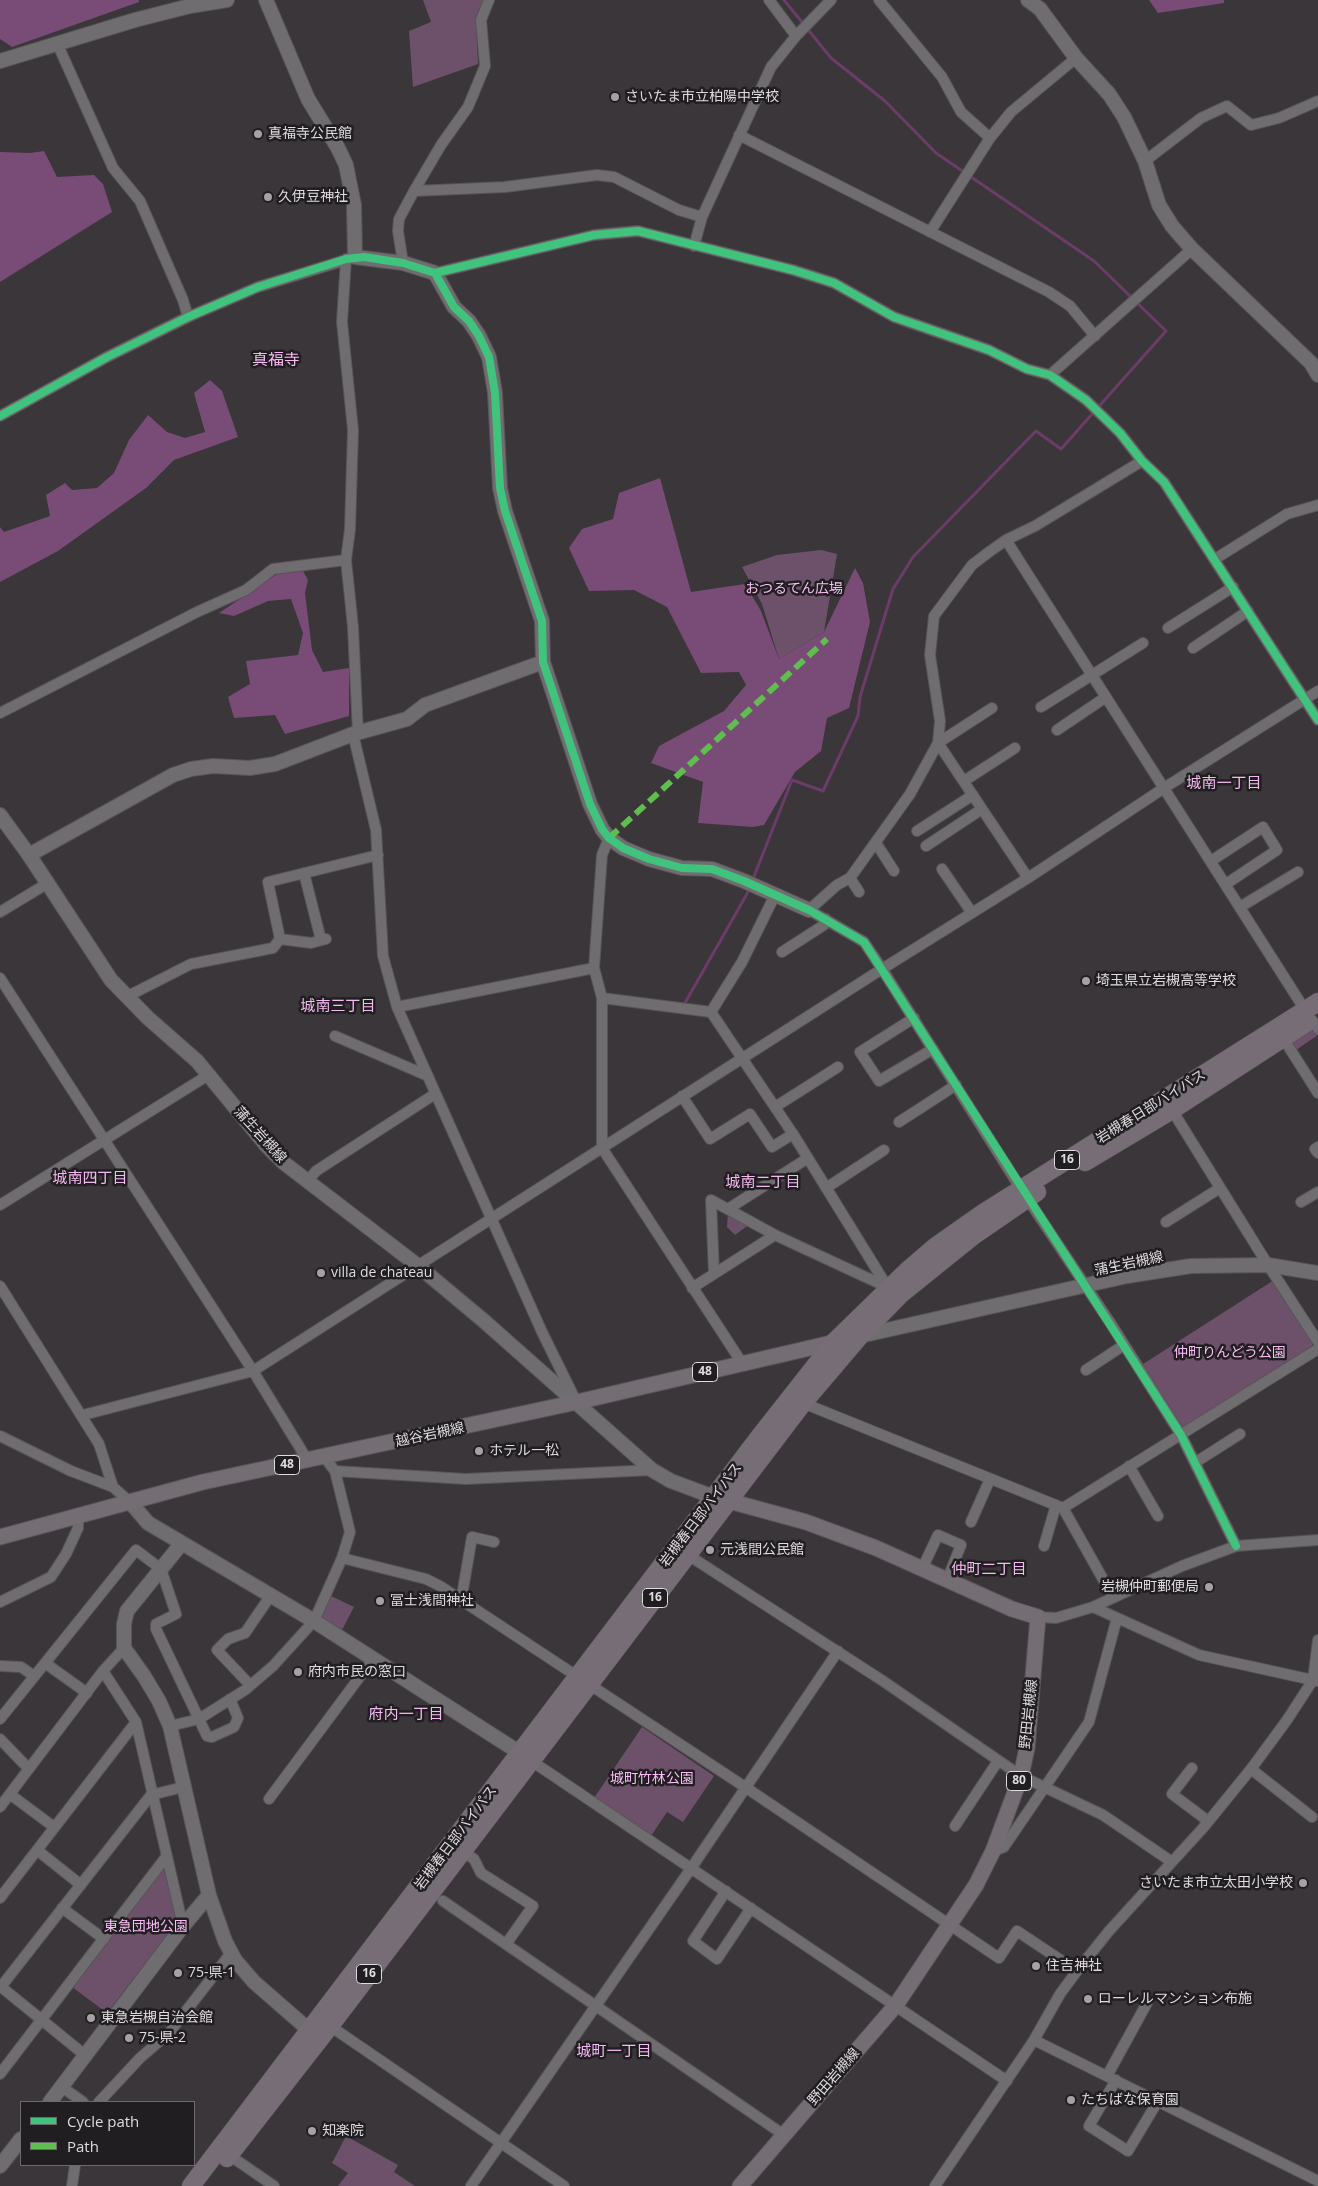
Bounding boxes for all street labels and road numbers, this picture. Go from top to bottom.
street label: 岩槻春日部バイパス [1093,1066,1209,1148]
street label: 蒲生岩槻線 [230,1103,290,1167]
road number: 16 [1054,1150,1080,1170]
street label: 蒲生岩槻線 [1093,1249,1165,1279]
road number: 48 [692,1362,718,1381]
street label: 越谷岩槻線 [394,1420,466,1450]
road number: 48 [274,1456,300,1474]
street label: 岩槻春日部バイパス [656,1460,746,1570]
road number: 16 [642,1589,668,1608]
street label: 野田岩槻線 [1017,1678,1041,1750]
road number: 80 [1006,1772,1032,1790]
street label: 岩槻春日部バイパス [411,1783,501,1893]
road number: 16 [356,1965,382,1984]
street label: 野田岩槻線 [805,2045,863,2109]

